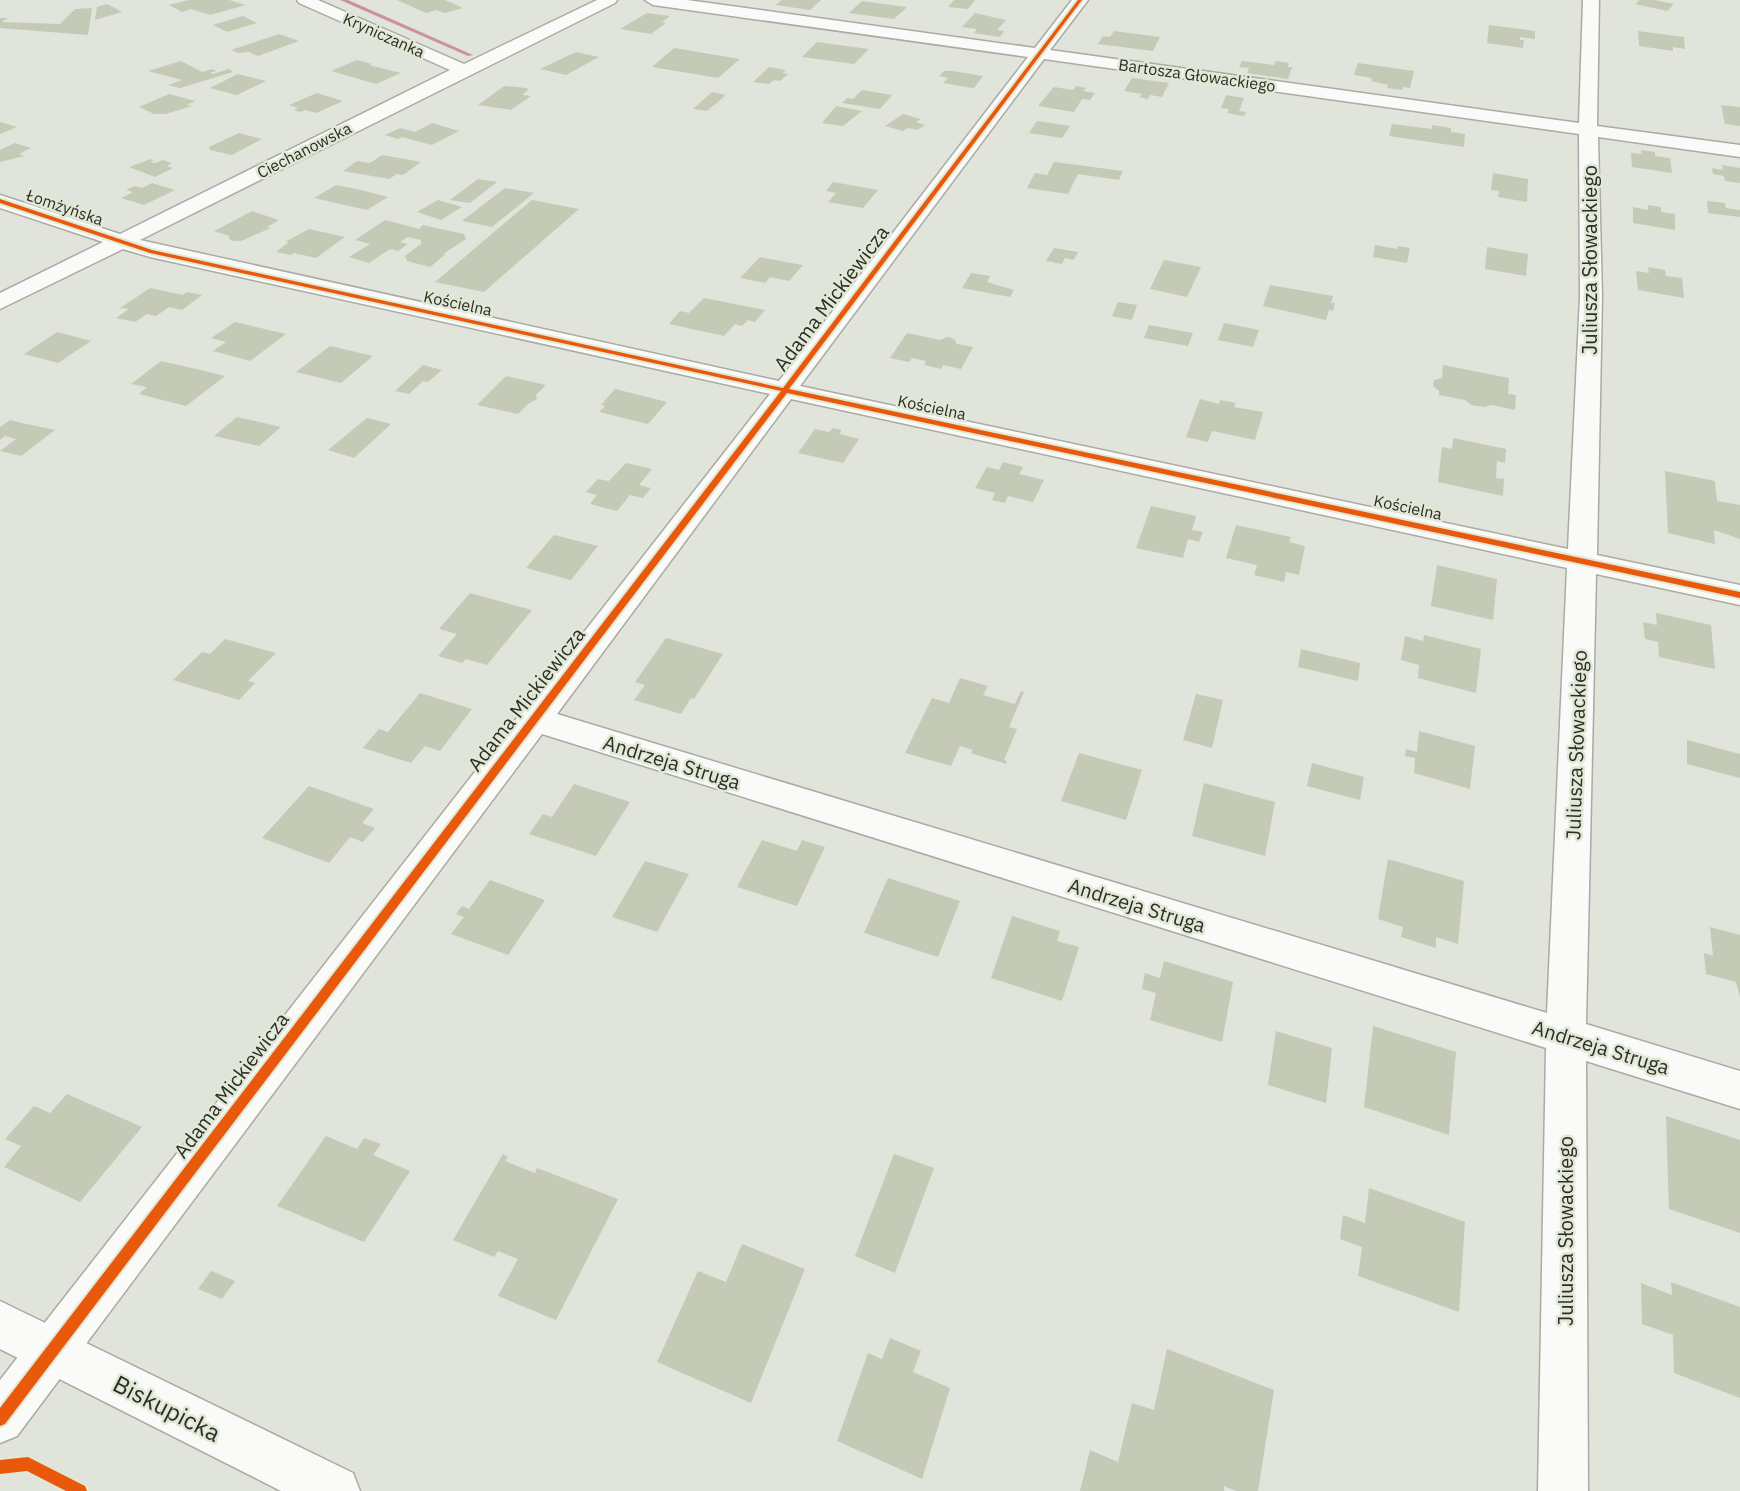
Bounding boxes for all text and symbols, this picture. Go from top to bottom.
street label: Kryniczanka [340,8,428,62]
street label: Bartosza Głowackiego [1117,54,1277,96]
street label: Ciechanowska [253,117,355,182]
street label: Juliusza Słowackiego [1576,165,1603,355]
street label: Łomżyńska [23,184,107,230]
street label: Adama Mickiewicza [767,219,895,376]
street label: Kościelna [422,286,494,320]
street label: Kościelna [896,390,968,424]
street label: Kościelna [1372,490,1444,524]
street label: Adama Mickiewicza [461,621,591,777]
street label: Juliusza Słowackiego [1559,650,1593,840]
street label: Andrzeja Struga [600,728,744,796]
street label: Andrzeja Struga [1065,871,1209,939]
street label: Adama Mickiewicza [167,1006,295,1163]
street label: Andrzeja Struga [1529,1013,1673,1081]
street label: Juliusza Słowackiego [1552,1136,1579,1326]
street label: Biskupicka [108,1367,226,1449]

